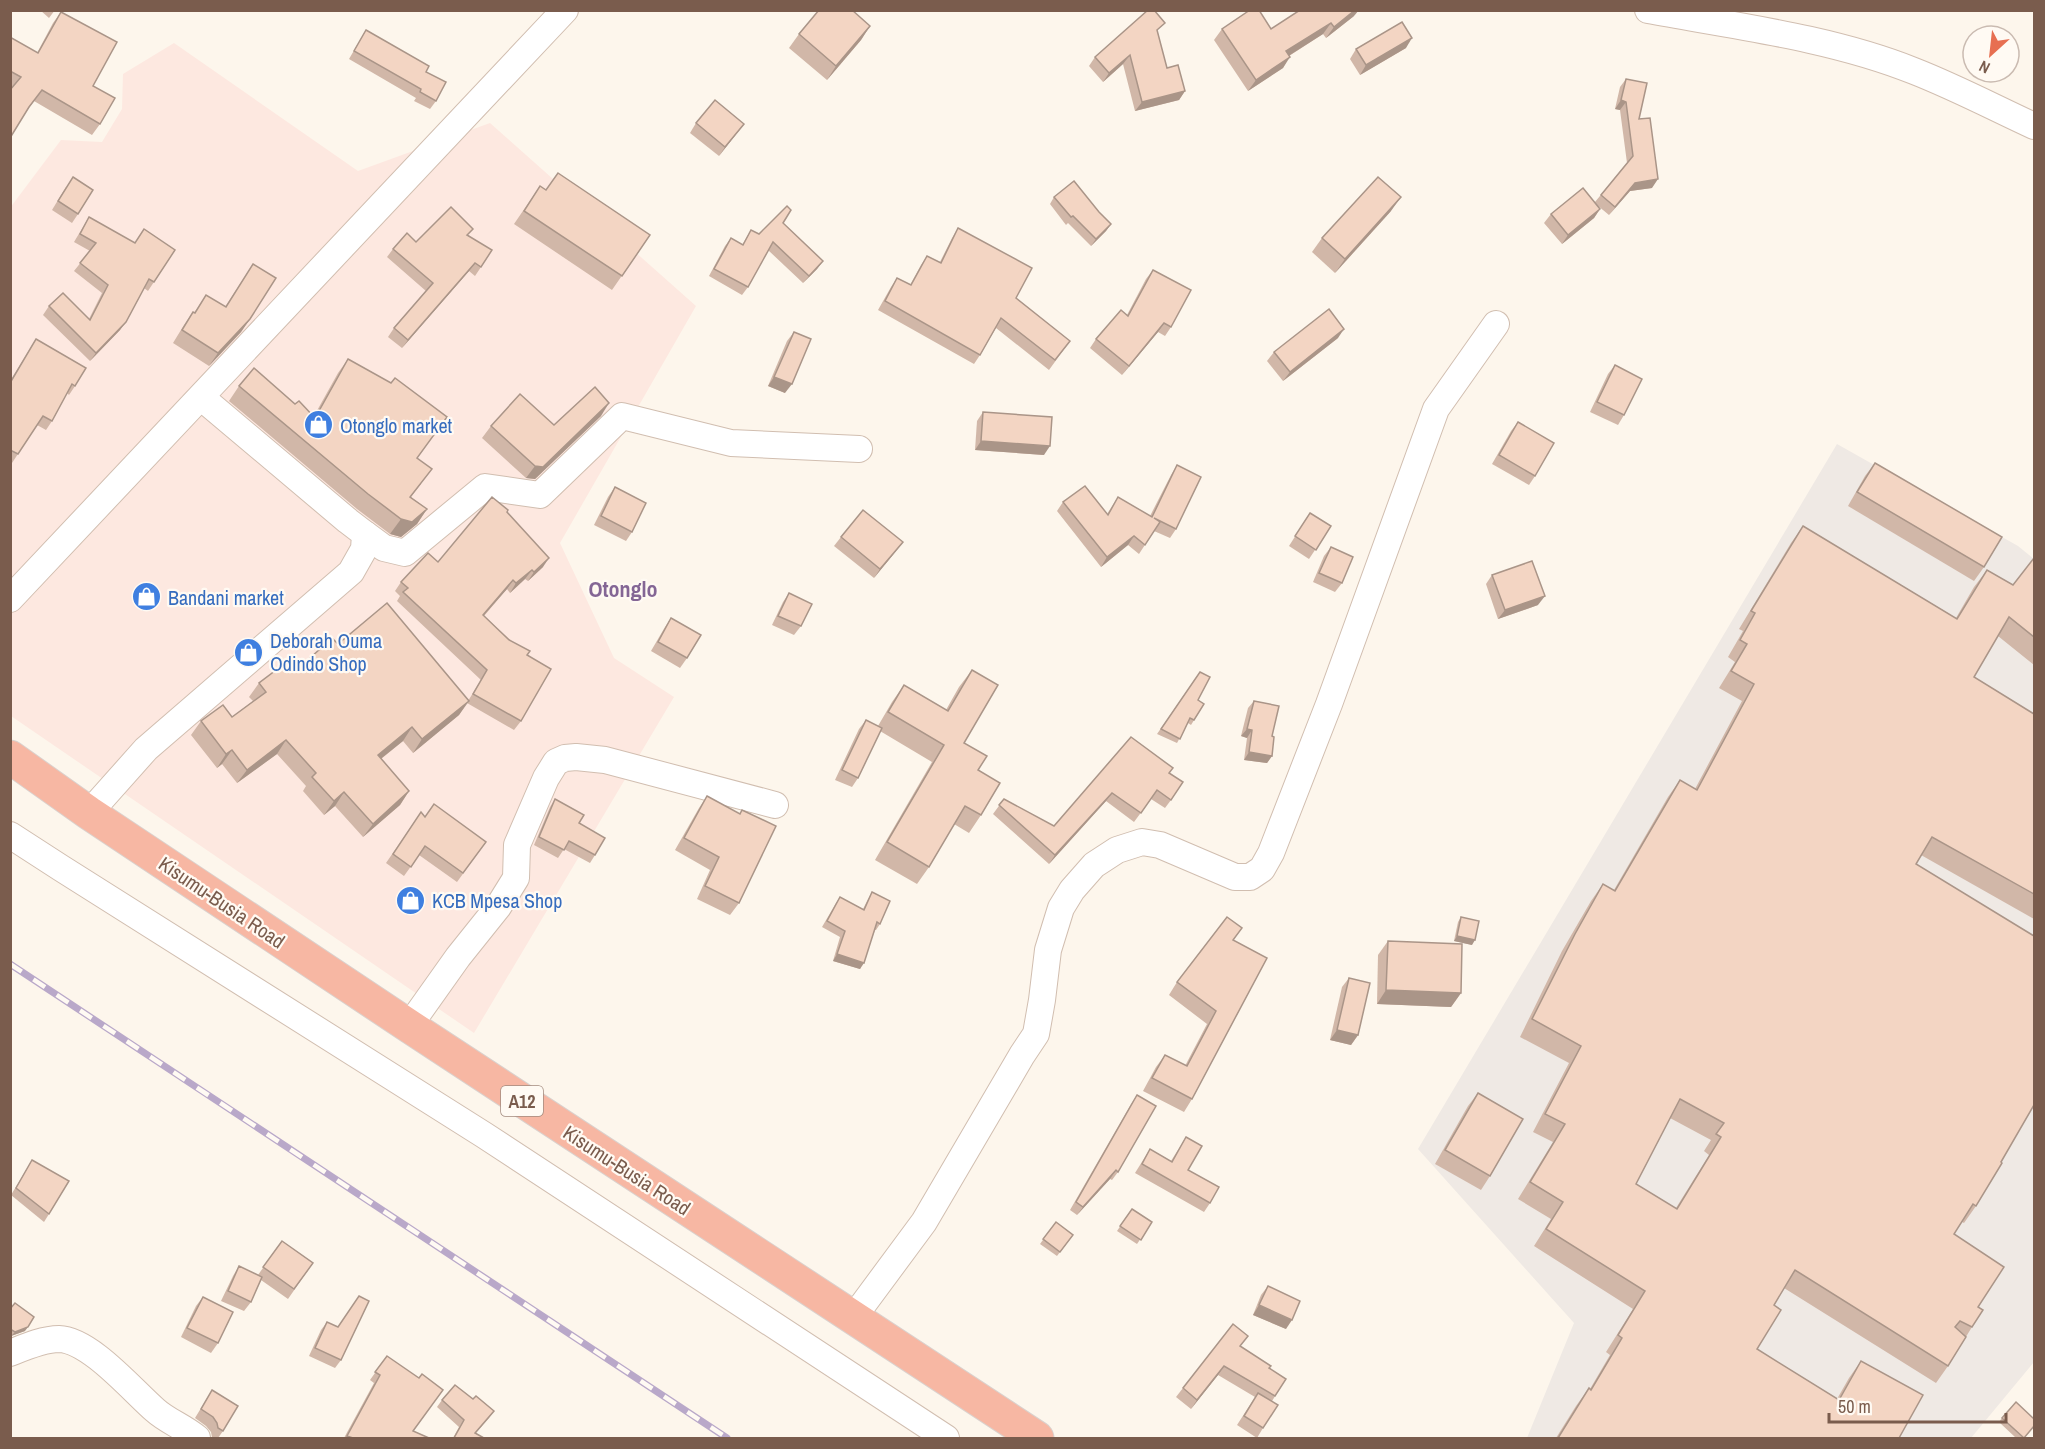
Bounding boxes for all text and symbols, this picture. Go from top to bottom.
north arrow [1961,24,2021,84]
text: N [1975,55,1993,79]
shop icon: Otonglo market [303,409,335,441]
place label: Otonglo market [340,412,453,439]
district label: Otonglo [588,574,658,604]
shop icon: Bandani market [131,581,163,613]
place label: Bandani market [168,584,284,611]
place label: Deborah Ouma Odindo Shop [270,627,382,677]
shop icon: Deborah Ouma Odindo Shop [233,636,265,668]
street label: Kisumu-Busia Road [154,850,290,954]
shop icon: KCB Mpesa Shop [395,884,427,916]
place label: KCB Mpesa Shop [432,887,562,914]
road number: A12 [501,1086,543,1116]
street label: Kisumu-Busia Road [558,1119,696,1221]
scale bar [1829,1386,2006,1424]
text: 50 m [1838,1394,1871,1419]

